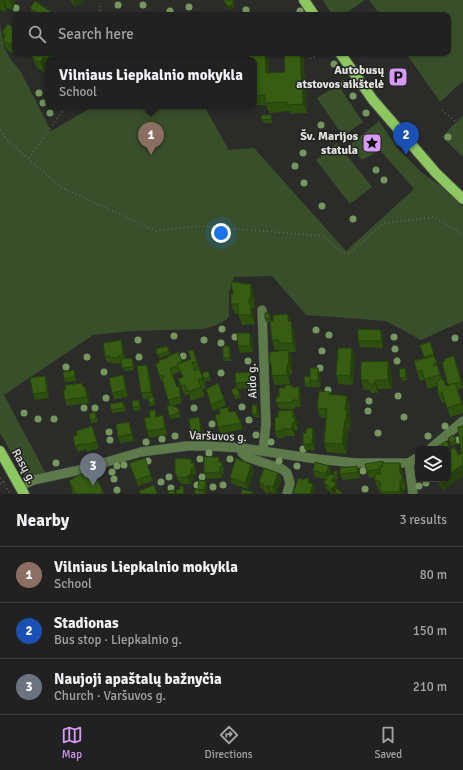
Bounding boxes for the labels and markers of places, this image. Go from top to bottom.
place label: Autobusų atstovos aikštelė [296,63,384,92]
parking icon: Autobusų atstovos aikštelė [387,66,409,88]
pin: 1 [138,122,164,155]
pin: 2 [393,122,419,155]
place label: Šv. Marijos statula [300,128,359,158]
place icon: Šv. Marijos statula [361,132,383,154]
pin: 3 [80,453,106,486]

